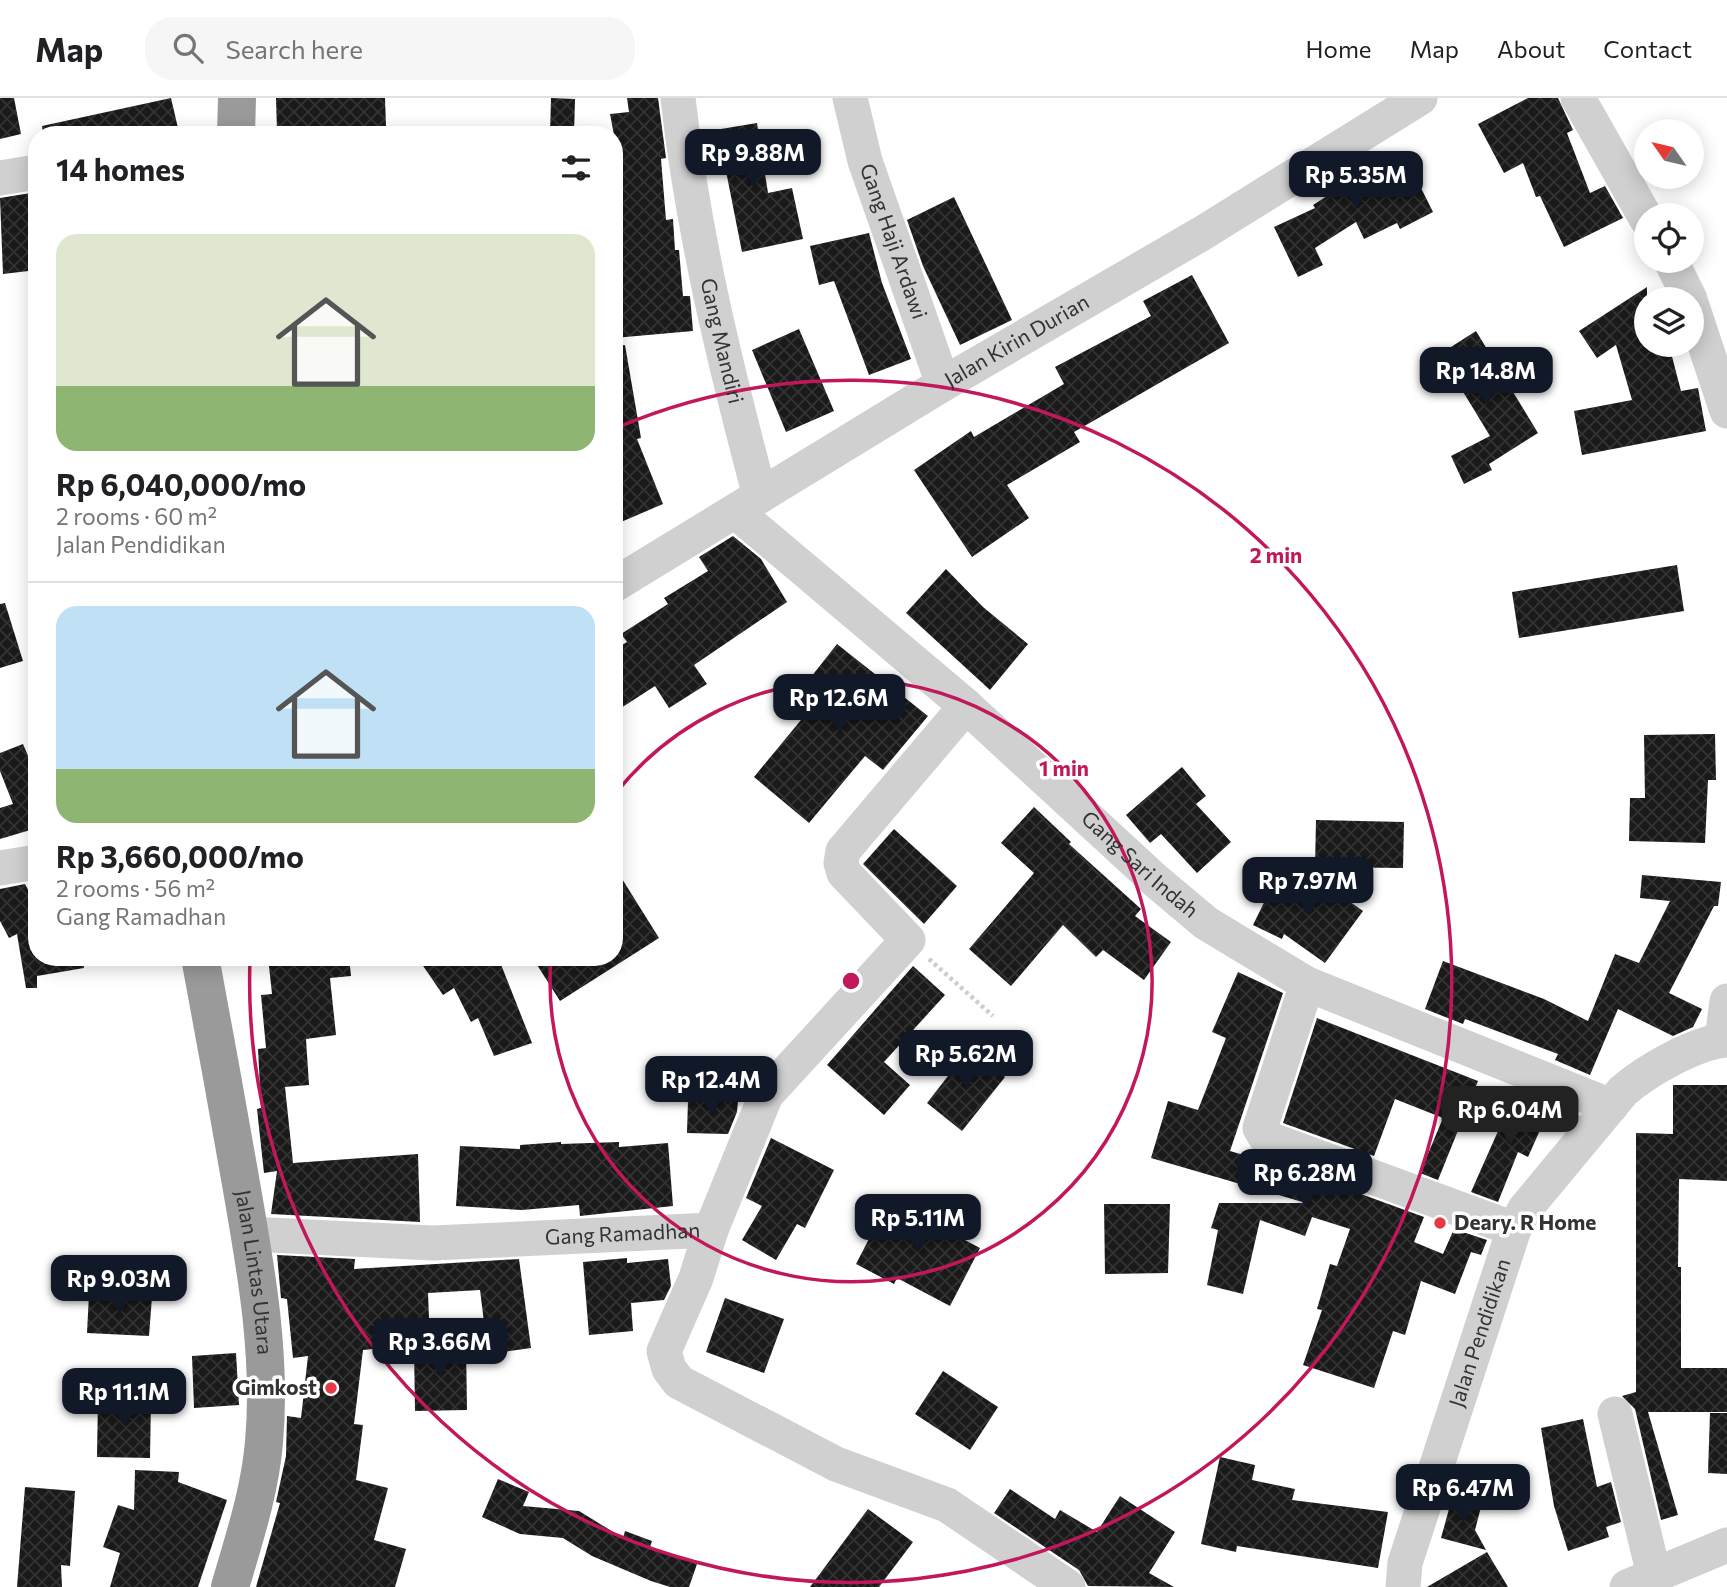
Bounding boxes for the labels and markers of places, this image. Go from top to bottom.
pin: Rp 9.88M [681,130,825,189]
pin: Rp 5.35M [1284,152,1428,211]
pin: Rp 14.8M [1414,348,1558,407]
pin: Rp 12.6M [767,674,911,734]
pin: Rp 7.97M [1236,858,1380,917]
centre of rings [839,969,863,993]
pin: Rp 5.62M [894,1030,1038,1090]
pin: Rp 12.4M [639,1056,783,1116]
pin: Rp 6.04M [1438,1086,1582,1146]
pin: Rp 6.28M [1233,1150,1377,1209]
pin: Rp 5.11M [846,1194,990,1254]
place label: Deary. R Home [1454,1209,1596,1234]
marker: Deary. R Home [1432,1215,1448,1231]
pin: Rp 9.03M [47,1256,191,1315]
pin: Rp 3.66M [368,1318,512,1378]
pin: Rp 11.1M [52,1368,196,1428]
place label: Gimkost [235,1374,317,1399]
marker: Gimkost [323,1380,339,1396]
pin: Rp 6.47M [1391,1464,1535,1524]

